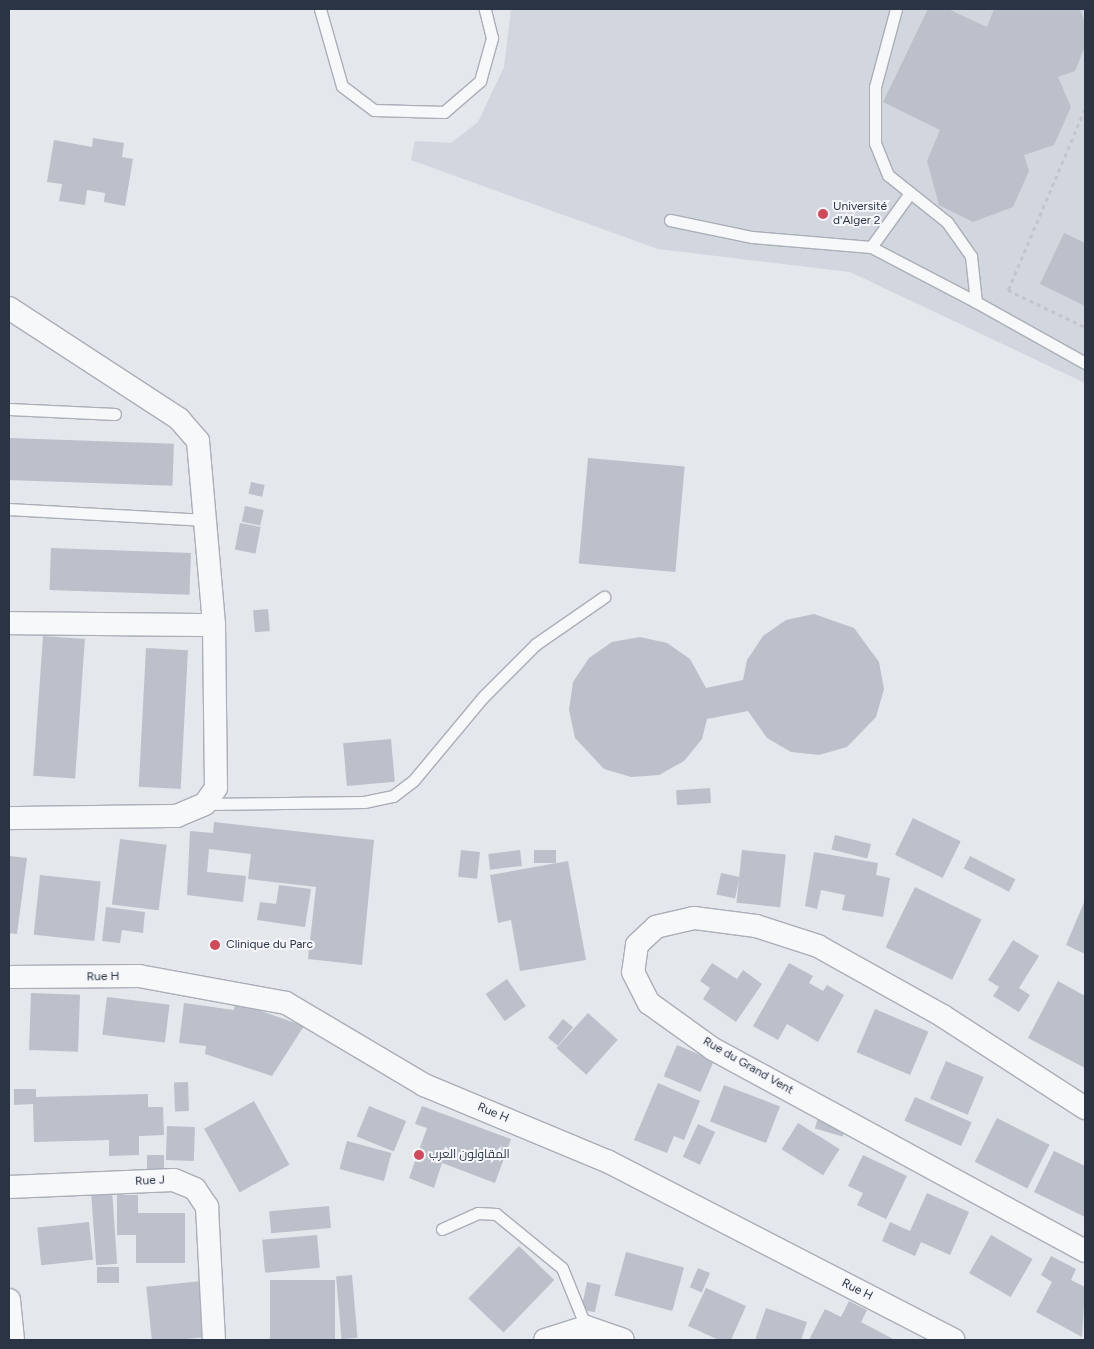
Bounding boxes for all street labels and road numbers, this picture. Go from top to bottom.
street label: Rue H [87,970,119,984]
street label: Rue du Grand Vent [700,1034,796,1098]
street label: Rue H [475,1100,511,1126]
street label: Rue J [135,1173,165,1189]
street label: Rue H [839,1276,875,1304]

